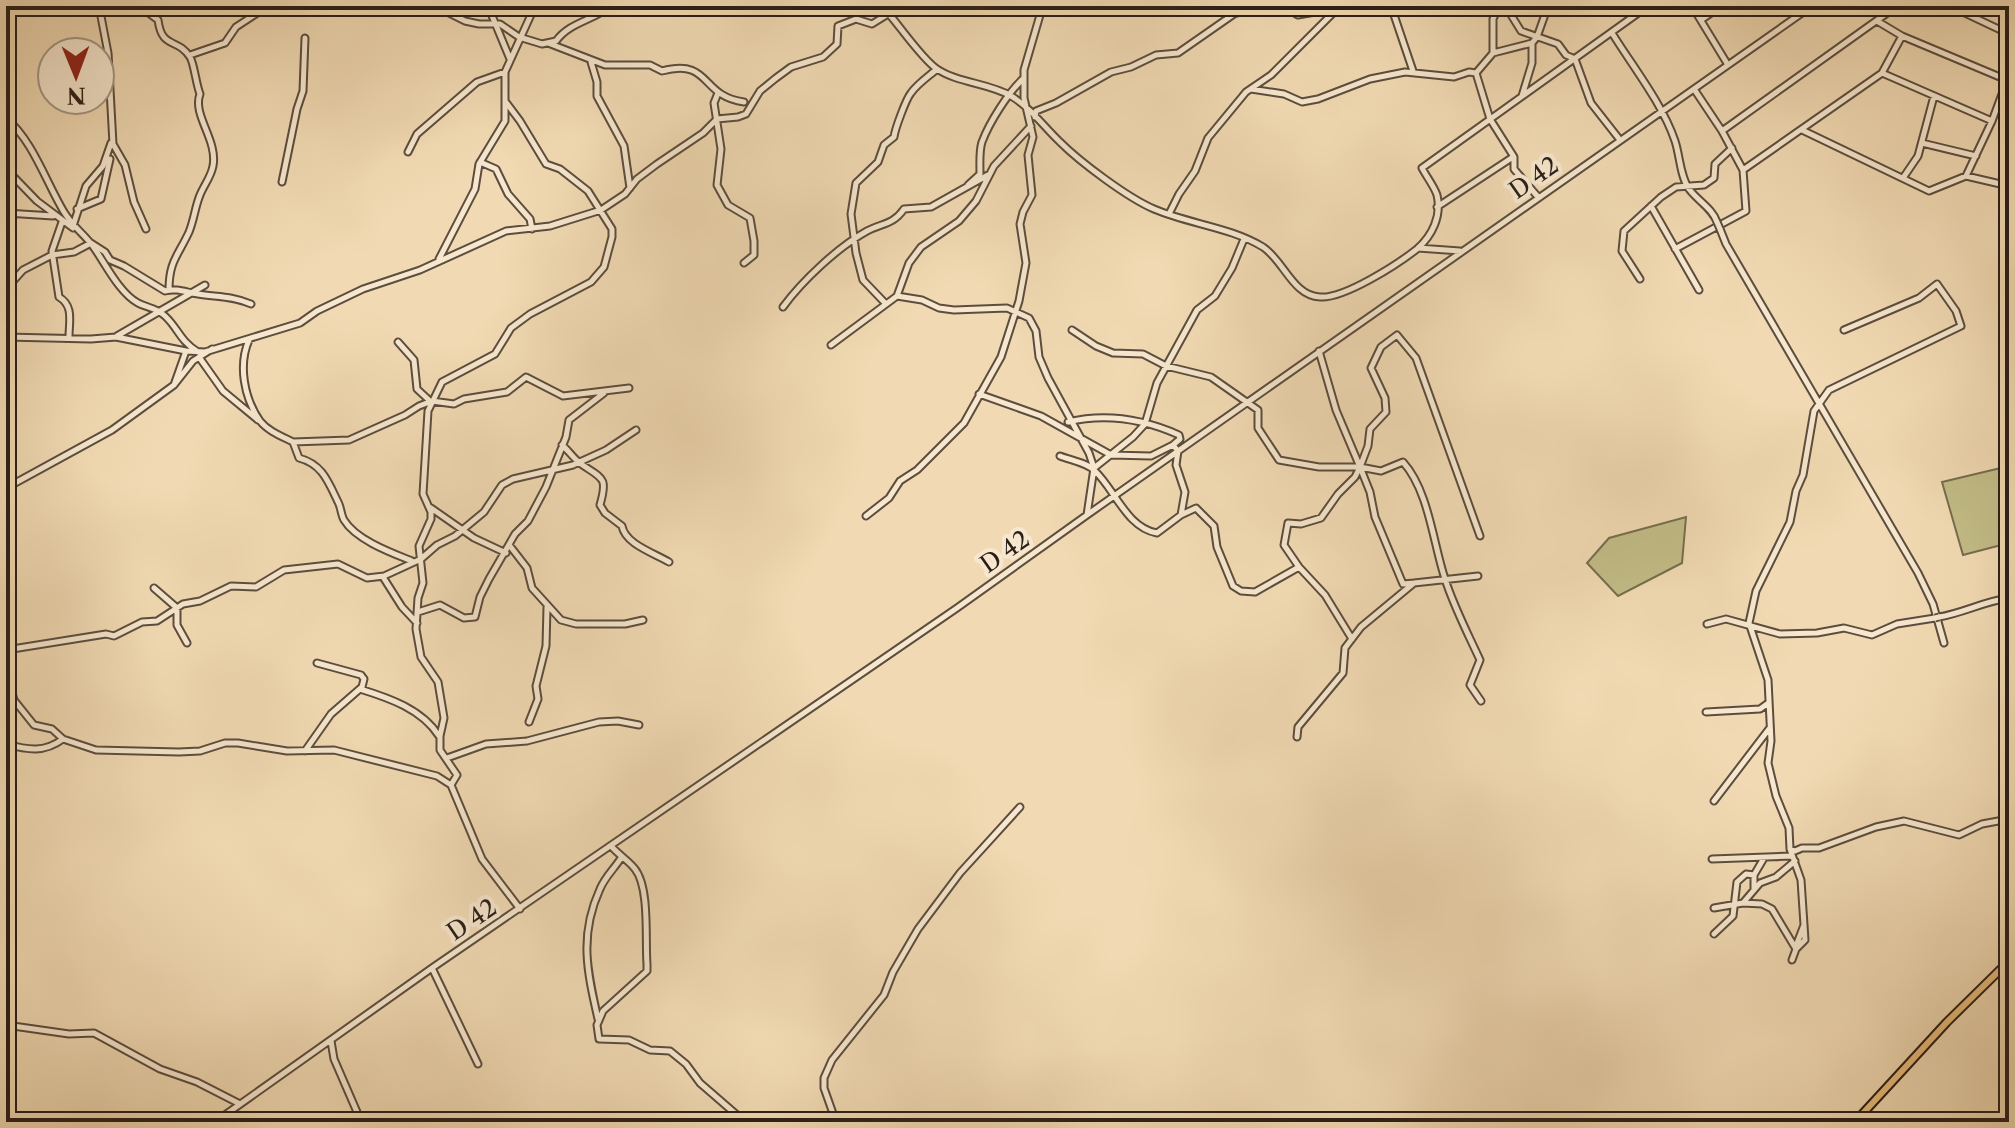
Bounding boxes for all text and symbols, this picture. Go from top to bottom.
north arrow [36,36,116,116]
text: N [67,82,86,109]
street label: D 42 [1503,150,1564,205]
street label: D 42 [974,524,1035,579]
street label: D 42 [441,893,502,947]

